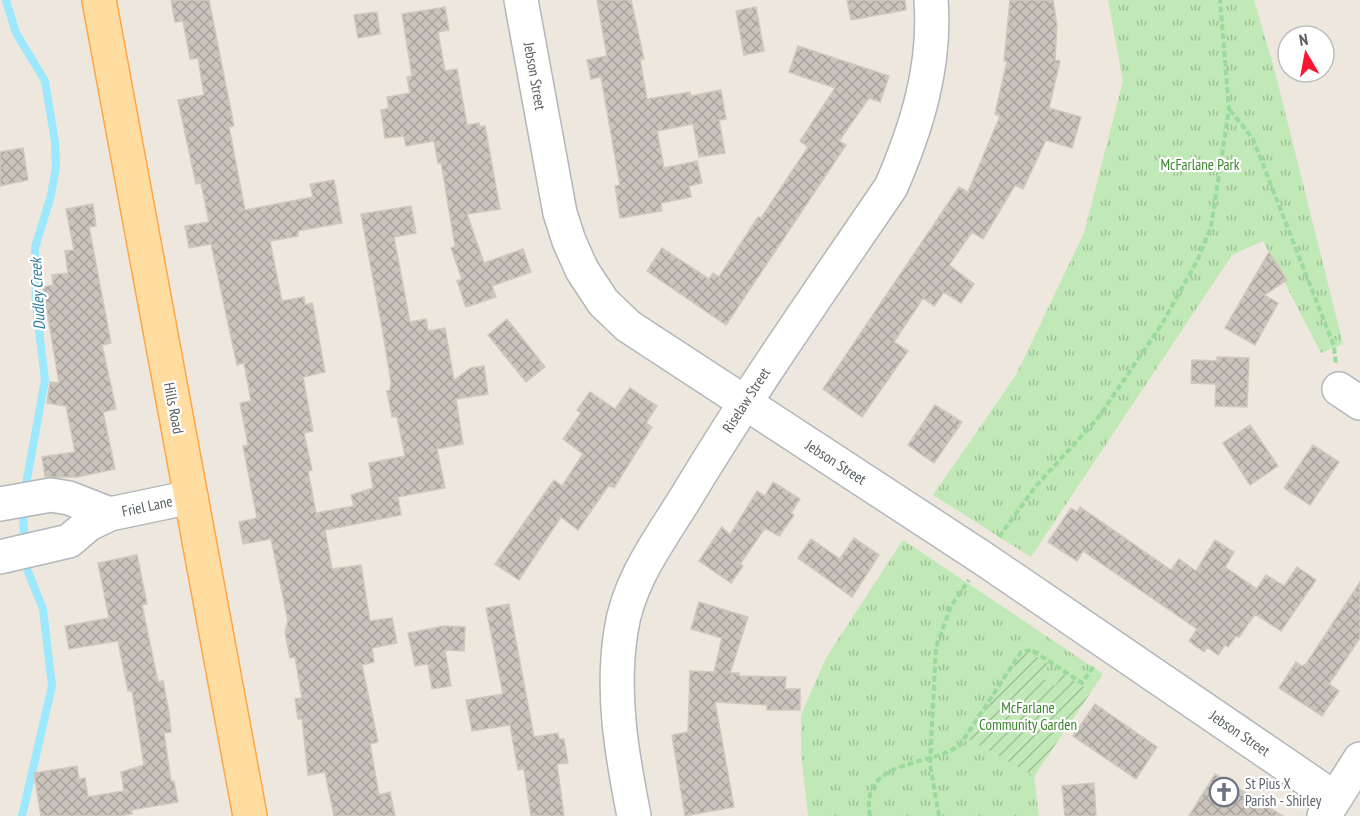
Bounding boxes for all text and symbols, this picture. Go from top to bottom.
north arrow [1276,24,1336,84]
text: N [1297,29,1309,50]
street label: Jebson Street [520,40,550,111]
park label: McFarlane Park [1161,155,1240,174]
water label: Dudley Creek [25,256,49,331]
street label: Riselaw Street [718,364,774,436]
street label: Hills Road [160,381,188,435]
street label: Jebson Street [801,435,870,489]
street label: Friel Lane [120,491,174,521]
park label: McFarlane Community Garden [979,698,1077,734]
street label: Jebson Street [1205,705,1274,760]
place label: St Pius X Parish - Shirley [1245,774,1322,810]
church icon: St Pius X Parish - Shirley [1208,776,1240,808]

